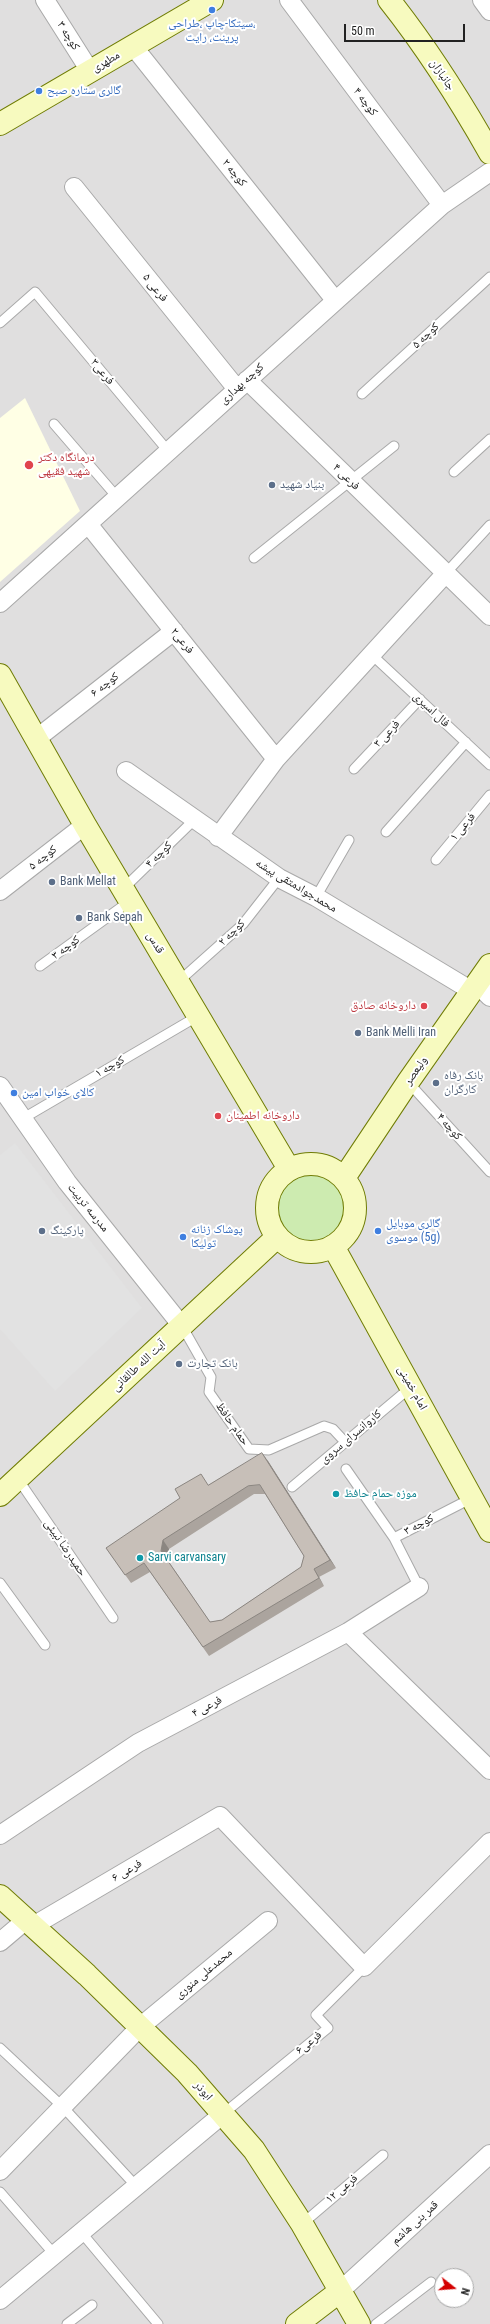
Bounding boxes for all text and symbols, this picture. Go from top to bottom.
marker: سیتکا-چاپ ،طراحی، پرینت، رایت [207,5,217,15]
scale bar [346,16,467,42]
place label: سیتکا-چاپ ،طراحی، پرینت، رایت [168,17,256,45]
street label: کوچه ۳ [53,19,83,53]
text: 50 m [351,24,375,38]
street label: مطهری [89,48,123,76]
street label: جانبازان [426,56,458,94]
place label: گالری ستاره صبح [47,84,121,98]
street label: کوچه ۴ [350,85,380,119]
marker: گالری ستاره صبح [34,86,44,96]
street label: کوچه ۲ [218,156,250,190]
street label: فرعی ۵ [139,271,171,305]
street label: کوچه ۵ [409,320,443,352]
street label: فرعی۳ [87,356,117,388]
street label: کوچه بهداری [217,360,267,408]
place label: درمانگاه دکتر شهید فقیهی [38,451,95,479]
marker: درمانگاه دکتر شهید فقیهی [23,459,35,471]
street label: فرعی ۴ [329,461,363,493]
place label: بنیاد شهید [280,478,324,492]
marker: بنیاد شهید [267,480,277,490]
street label: فرعی۲ [167,625,197,657]
street label: کوچه ۶ [88,670,122,700]
street label: فال اسیری [410,689,452,731]
street label: فرعی ۳ [371,717,403,751]
street label: فرعی ۱ [447,810,479,844]
street label: کوچه ۴ [143,839,175,871]
street label: کوچه ۵ [26,843,60,873]
street label: محمدجوادمتقی پیشه [253,856,339,916]
place label: Bank Mellat [60,875,116,889]
marker: Bank Mellat [47,877,57,887]
place label: Bank Sepah [87,911,143,925]
marker: Bank Sepah [74,913,84,923]
street label: کوچه ۲ [216,917,248,949]
street label: قدس [143,929,167,957]
street label: کوچه ۳ [49,933,83,963]
place label: داروخانه صادق [351,999,416,1013]
marker: داروخانه صادق [419,1001,429,1011]
place label: Bank Melli Iran [366,1026,436,1040]
marker: Bank Melli Iran [353,1028,363,1038]
street label: کوچه ۱ [93,1053,127,1081]
street label: ولیعصر [401,1054,431,1088]
place label: بانک رفاه کارگران [444,1069,483,1097]
marker: بانک رفاه کارگران [431,1078,441,1088]
place label: کالای خواب امین [22,1086,94,1100]
marker: کالای خواب امین [9,1088,19,1098]
place label: داروخانه اطمینان [226,1109,300,1123]
street label: کوچه ۴ [433,1110,465,1144]
marker: داروخانه اطمینان [213,1111,223,1121]
street label: مدرسه تربیت [64,1181,112,1235]
place label: گالری موبایل موسوی (5g) [386,1217,440,1245]
place label: پوشاک زنانه تولیکا [191,1223,243,1251]
place label: پارکینگ [50,1224,84,1238]
marker: پارکینگ [37,1226,47,1236]
marker: گالری موبایل موسوی (5g) [373,1226,383,1236]
marker: پوشاک زنانه تولیکا [178,1232,188,1242]
street label: آیت الله طالقانی [109,1337,169,1395]
place label: بانک تجارت [187,1357,238,1371]
marker: بانک تجارت [174,1359,184,1369]
street label: امام خمینی [394,1363,430,1413]
street label: حمام حافظ [212,1400,252,1448]
street label: کاروانسرای سروی [317,1407,385,1467]
place label: موزه حمام حافظ [344,1487,417,1501]
marker: موزه حمام حافظ [331,1489,341,1499]
street label: کوچه ۳ [402,1511,436,1539]
street label: حمیدرضا نبیئی [41,1517,89,1579]
place label: Sarvi carvansary [148,1551,226,1565]
marker: Sarvi carvansary [135,1553,145,1563]
street label: فرعی ۴ [189,1693,225,1721]
street label: فرعی ۶ [109,1857,145,1885]
street label: محمدعلی منوری [172,1946,236,2002]
street label: فرعی۶ [293,2028,325,2058]
street label: ابوذر [191,2078,215,2104]
street label: فرعی ۱۲ [323,2171,361,2207]
street label: قمر بنی هاشم [388,2198,442,2248]
north arrow [434,2268,474,2308]
text: N [458,2286,472,2296]

